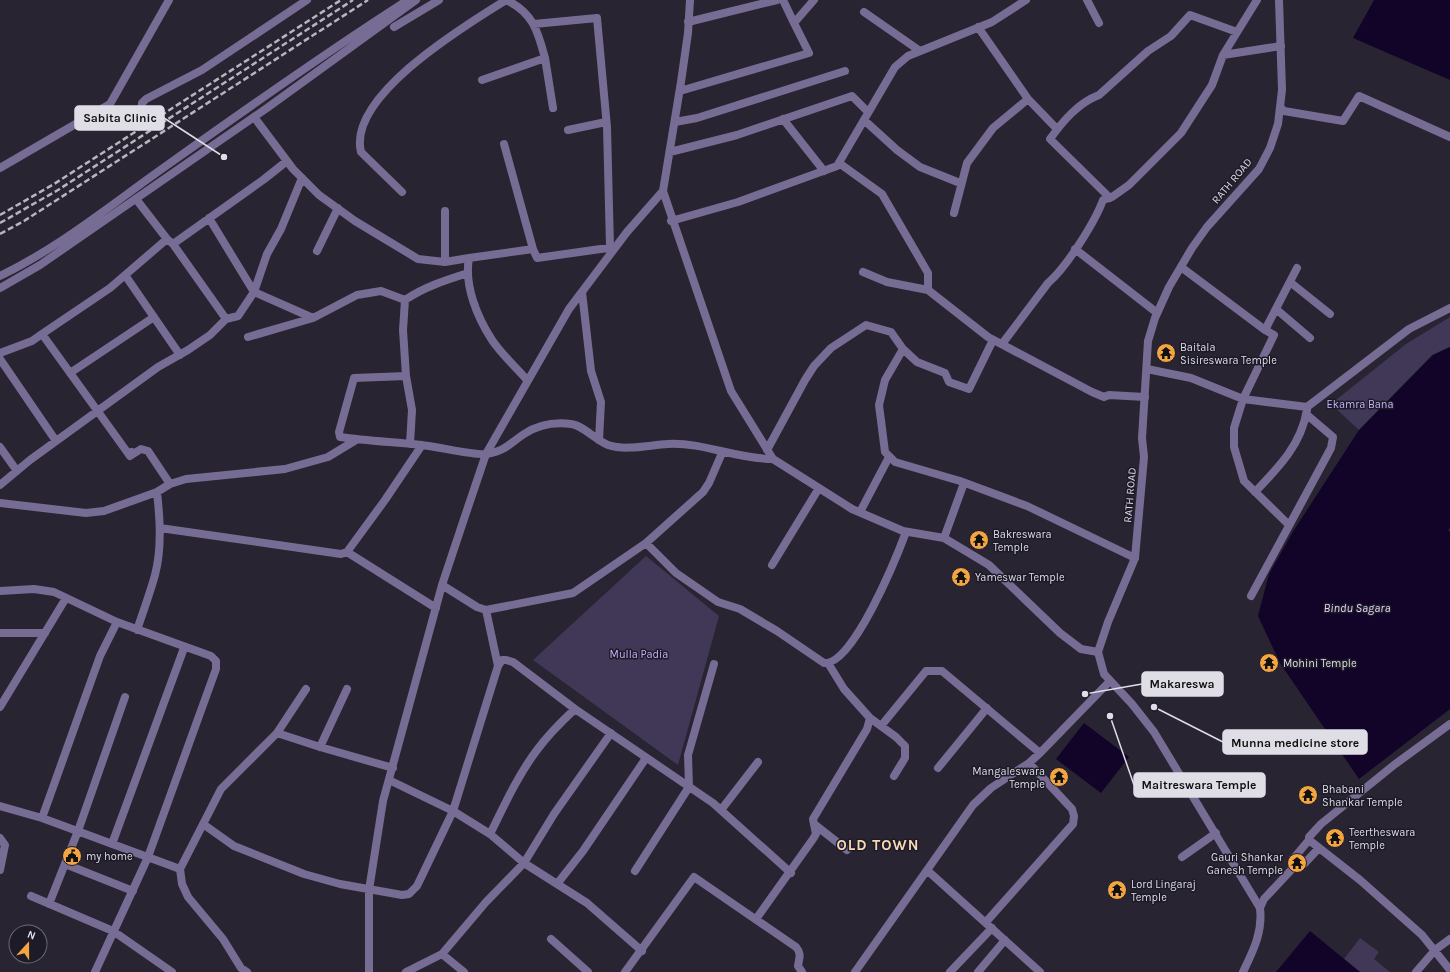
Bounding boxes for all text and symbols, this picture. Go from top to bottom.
callout: Sabita Clinic [75,106,164,130]
text: Sabita Clinic [83,111,157,125]
street label: RATH ROAD [1209,156,1255,206]
place label: Baitala Sisireswara Temple [1180,341,1277,367]
temple icon: Baitala Sisireswara Temple [1155,342,1177,364]
park label: Ekamra Bana [1327,398,1393,411]
street label: RATH ROAD [1121,467,1139,523]
place label: Bakreswara Temple [993,528,1052,554]
temple icon: Bakreswara Temple [968,529,990,551]
temple icon: Yameswar Temple [950,566,972,588]
place label: Yameswar Temple [975,571,1065,584]
water label: Bindu Sagara [1324,601,1390,615]
park label: Mulla Padia [610,648,668,661]
temple icon: Mohini Temple [1258,652,1280,674]
place label: Mohini Temple [1283,657,1357,670]
callout: Makareswa [1142,672,1223,696]
text: Makareswa [1149,677,1215,691]
callout: Munna medicine store [1223,730,1367,754]
text: Munna medicine store [1231,736,1359,750]
place label: Mangaleswara Temple [972,765,1045,791]
temple icon: Mangaleswara Temple [1048,766,1070,788]
callout: Maitreswara Temple [1134,773,1265,797]
text: Maitreswara Temple [1142,778,1256,792]
place label: Bhabani Shankar Temple [1322,783,1403,809]
temple icon: Bhabani Shankar Temple [1297,784,1319,806]
place label: Teertheswara Temple [1349,826,1415,852]
temple icon: Teertheswara Temple [1324,827,1346,849]
district label: OLD TOWN [837,836,919,854]
public building icon: my home [61,845,83,867]
place label: my home [86,850,133,863]
place label: Gauri Shankar Ganesh Temple [1207,851,1283,877]
temple icon: Gauri Shankar Ganesh Temple [1286,852,1308,874]
place label: Lord Lingaraj Temple [1131,878,1196,904]
temple icon: Lord Lingaraj Temple [1106,879,1128,901]
north arrow [8,924,48,964]
text: N [25,928,37,943]

